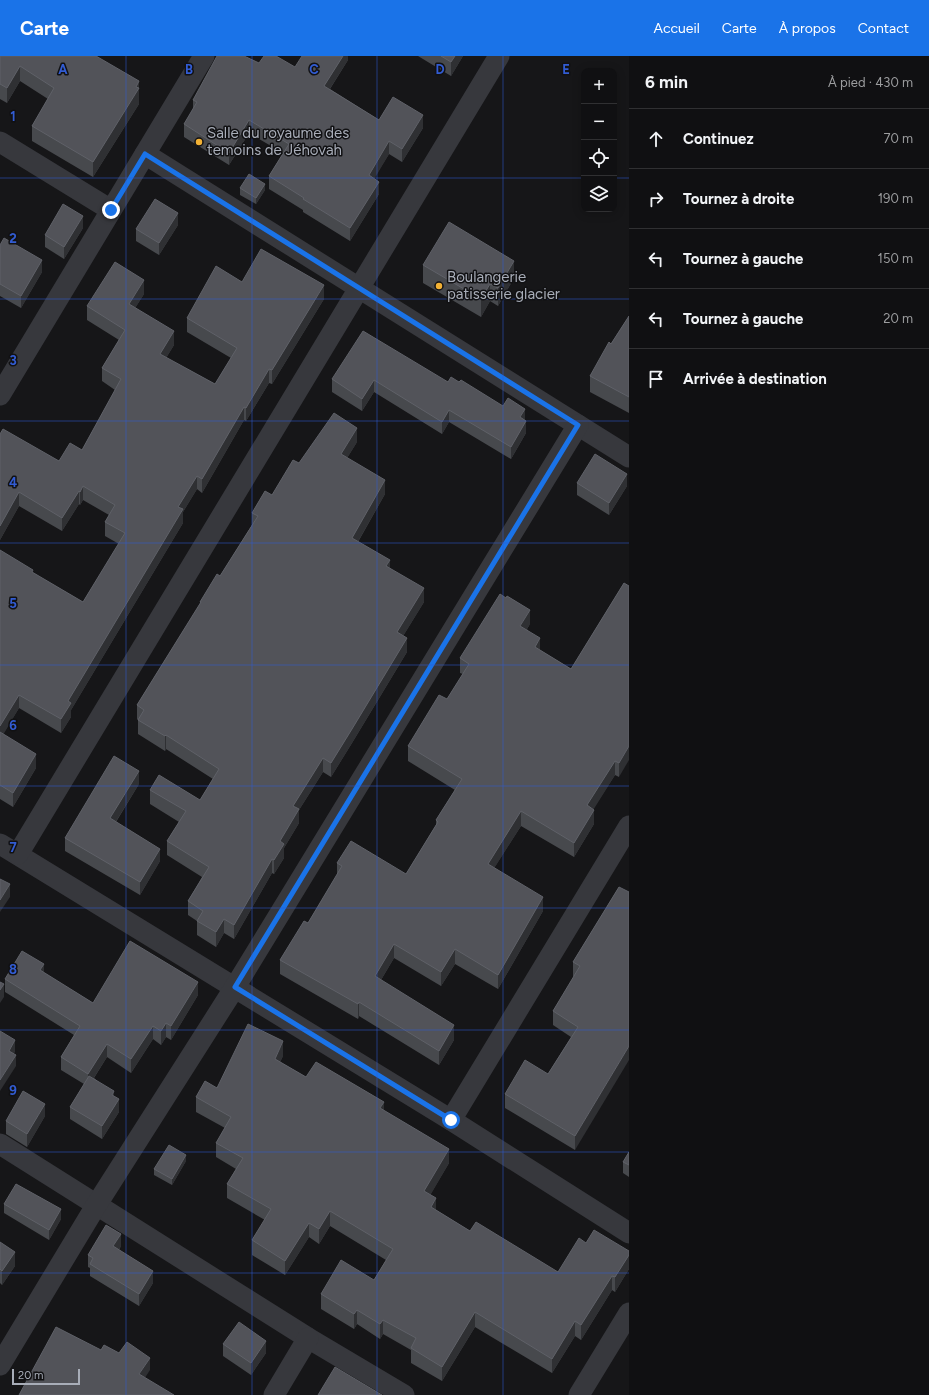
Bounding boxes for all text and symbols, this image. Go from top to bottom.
text: Carte [20,17,69,40]
text: Accueil [654,20,700,37]
text: Carte [722,20,757,37]
text: À propos [779,20,836,37]
text: Contact [858,20,909,37]
text: A [58,62,68,77]
text: B [185,62,193,77]
text: C [309,62,319,77]
text: D [435,62,445,77]
text: E [562,62,570,77]
map controls [581,68,617,212]
button: + [581,68,617,104]
text: 6 min [645,72,688,92]
text: À pied · 430 m [828,75,913,90]
button: − [581,104,617,140]
text: 1 [10,109,16,124]
place label: Salle du royaume des temoins de Jéhovah [207,124,349,159]
icon: ahead [645,128,667,150]
text: Continuez [683,130,754,148]
text: 70 m [883,131,913,146]
marker: Salle du royaume des temoins de Jéhovah [194,137,204,147]
button: locate [581,140,617,176]
button: layers [581,176,617,212]
icon: right [645,188,667,210]
text: Tournez à droite [683,190,794,208]
text: 190 m [878,191,913,206]
route end [102,201,120,219]
text: 2 [9,231,17,246]
icon: left [645,248,667,270]
text: Tournez à gauche [683,250,803,268]
text: 150 m [878,251,913,266]
place label: Boulangerie patisserie glacier [447,268,560,303]
marker: Boulangerie patisserie glacier [434,281,444,291]
icon: left [645,308,667,330]
text: Tournez à gauche [683,310,803,328]
text: 20 m [883,311,913,326]
text: 3 [9,353,17,368]
icon: arrive [645,368,667,390]
text: Arrivée à destination [683,370,827,388]
text: 4 [9,475,17,490]
text: 5 [9,596,17,611]
text: 6 [9,718,17,733]
text: 7 [9,840,17,855]
text: 8 [9,962,17,977]
text: 9 [9,1083,17,1098]
route start [442,1111,460,1129]
scale bar [12,1367,80,1386]
text: 20 m [18,1369,43,1382]

